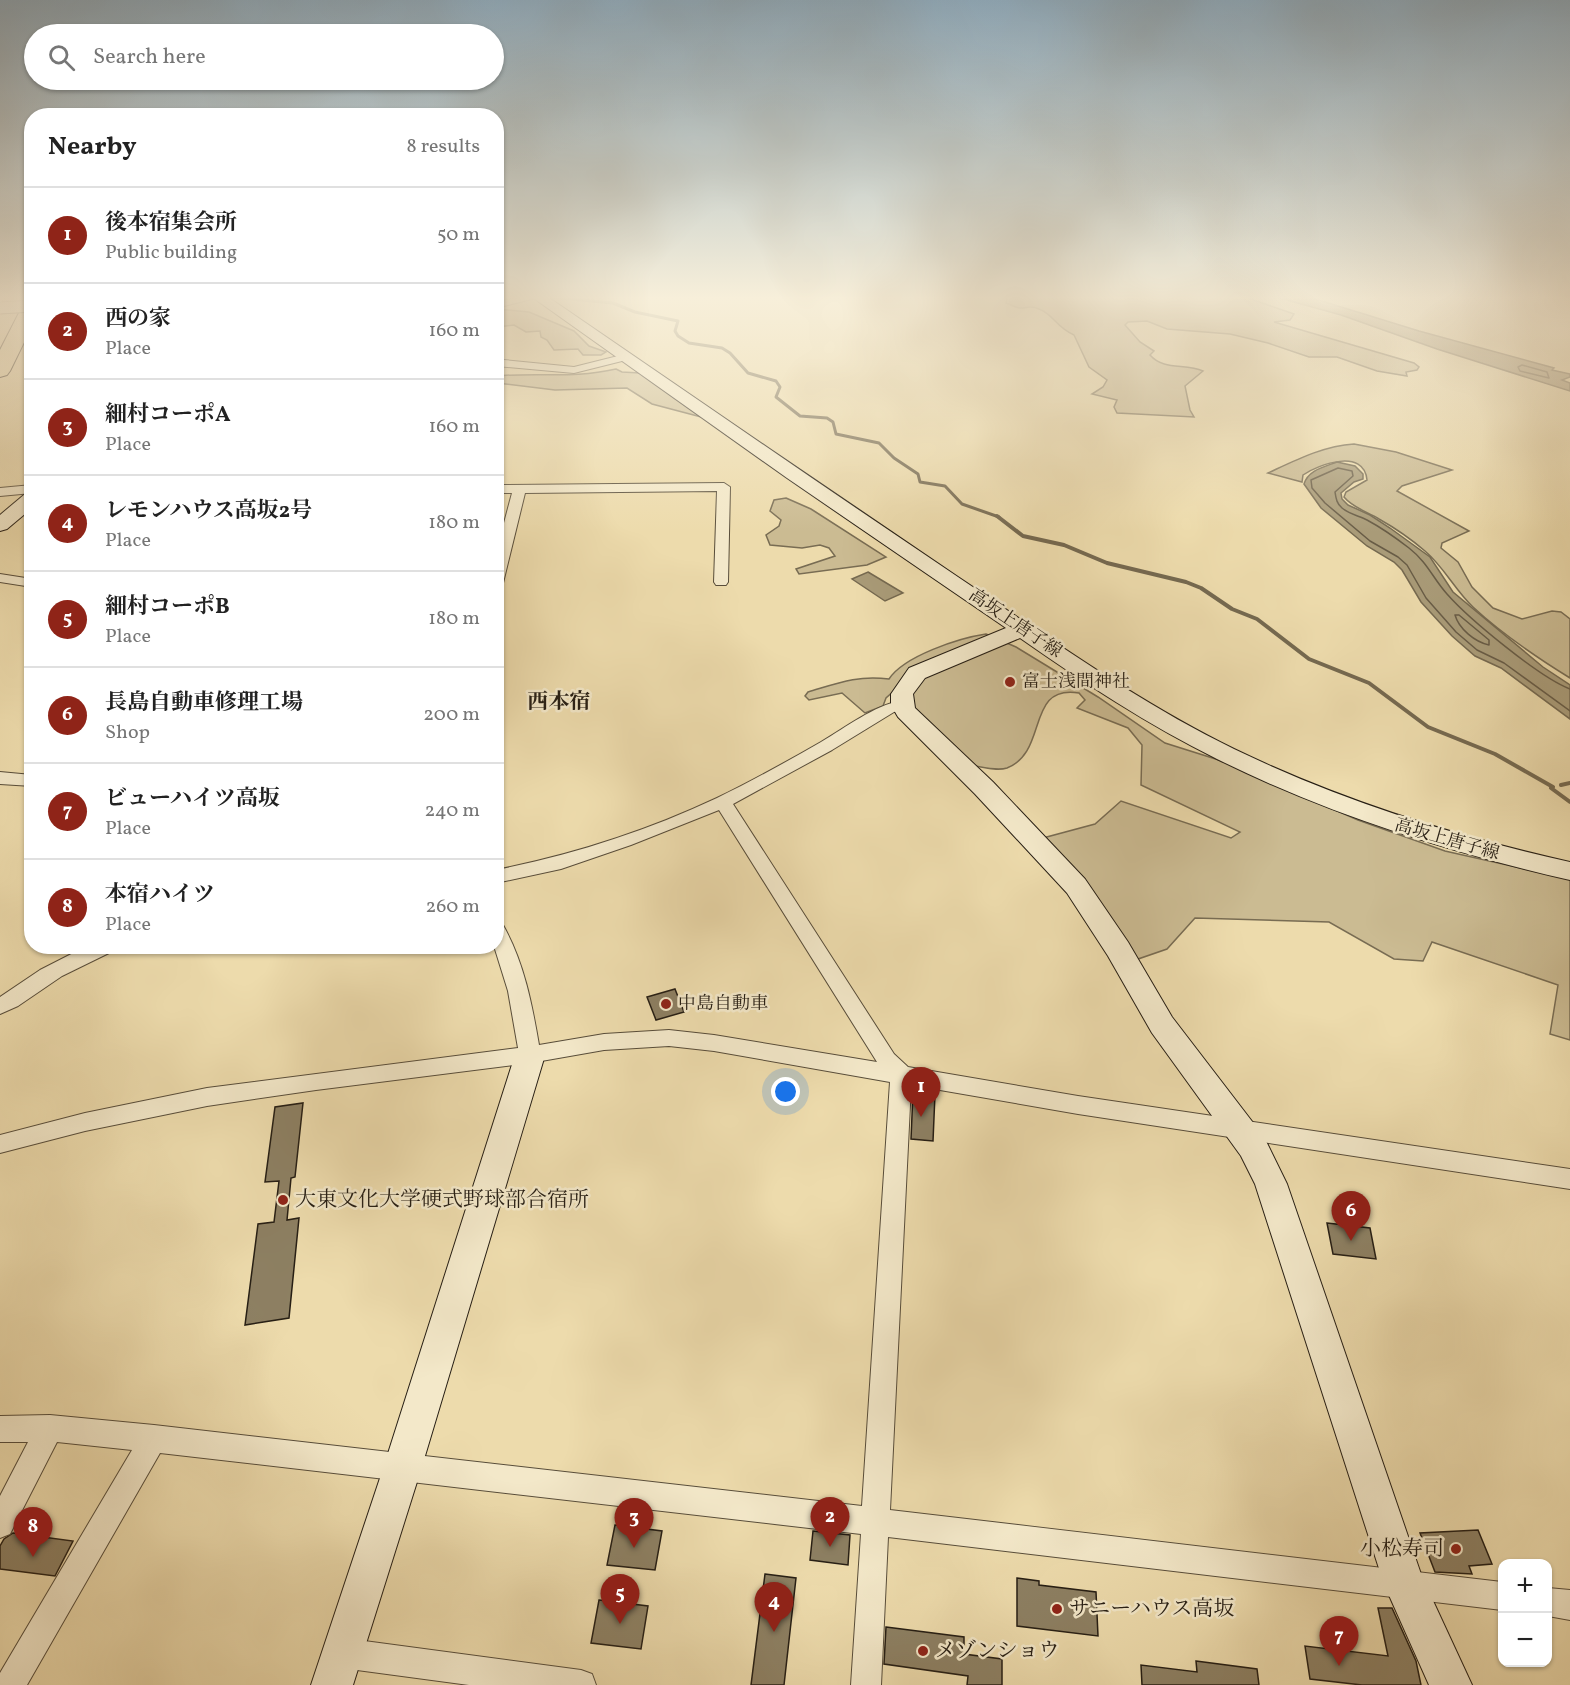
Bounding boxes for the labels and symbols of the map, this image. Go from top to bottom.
street label: 高坂上唐子線 [963,583,1067,665]
place label: 富士浅間神社 [1022,670,1130,695]
marker: 富士浅間神社 [1003,675,1017,689]
district label: 西本宿 [528,688,591,717]
street label: 高坂上唐子線 [1392,813,1502,867]
place label: 中島自動車 [678,992,768,1017]
marker: 中島自動車 [659,997,673,1011]
pin: 1 [902,1068,940,1117]
your location [771,1077,800,1106]
place label: 大東文化大学硬式野球部合宿所 [295,1186,589,1215]
pin: 6 [1332,1192,1370,1241]
marker: 大東文化大学硬式野球部合宿所 [276,1193,290,1207]
pin: 3 [614,1498,654,1548]
pin: 2 [810,1498,850,1547]
pin: 8 [14,1508,52,1557]
place label: 小松寿司 [1360,1535,1444,1564]
marker: 小松寿司 [1449,1542,1463,1556]
pin: 5 [600,1574,640,1624]
pin: 4 [754,1582,794,1632]
place label: サニーハウス高坂 [1069,1595,1234,1624]
marker: サニーハウス高坂 [1050,1602,1064,1616]
pin: 7 [1320,1616,1358,1666]
place label: メゾンショウ [935,1637,1059,1666]
marker: メゾンショウ [916,1644,930,1658]

